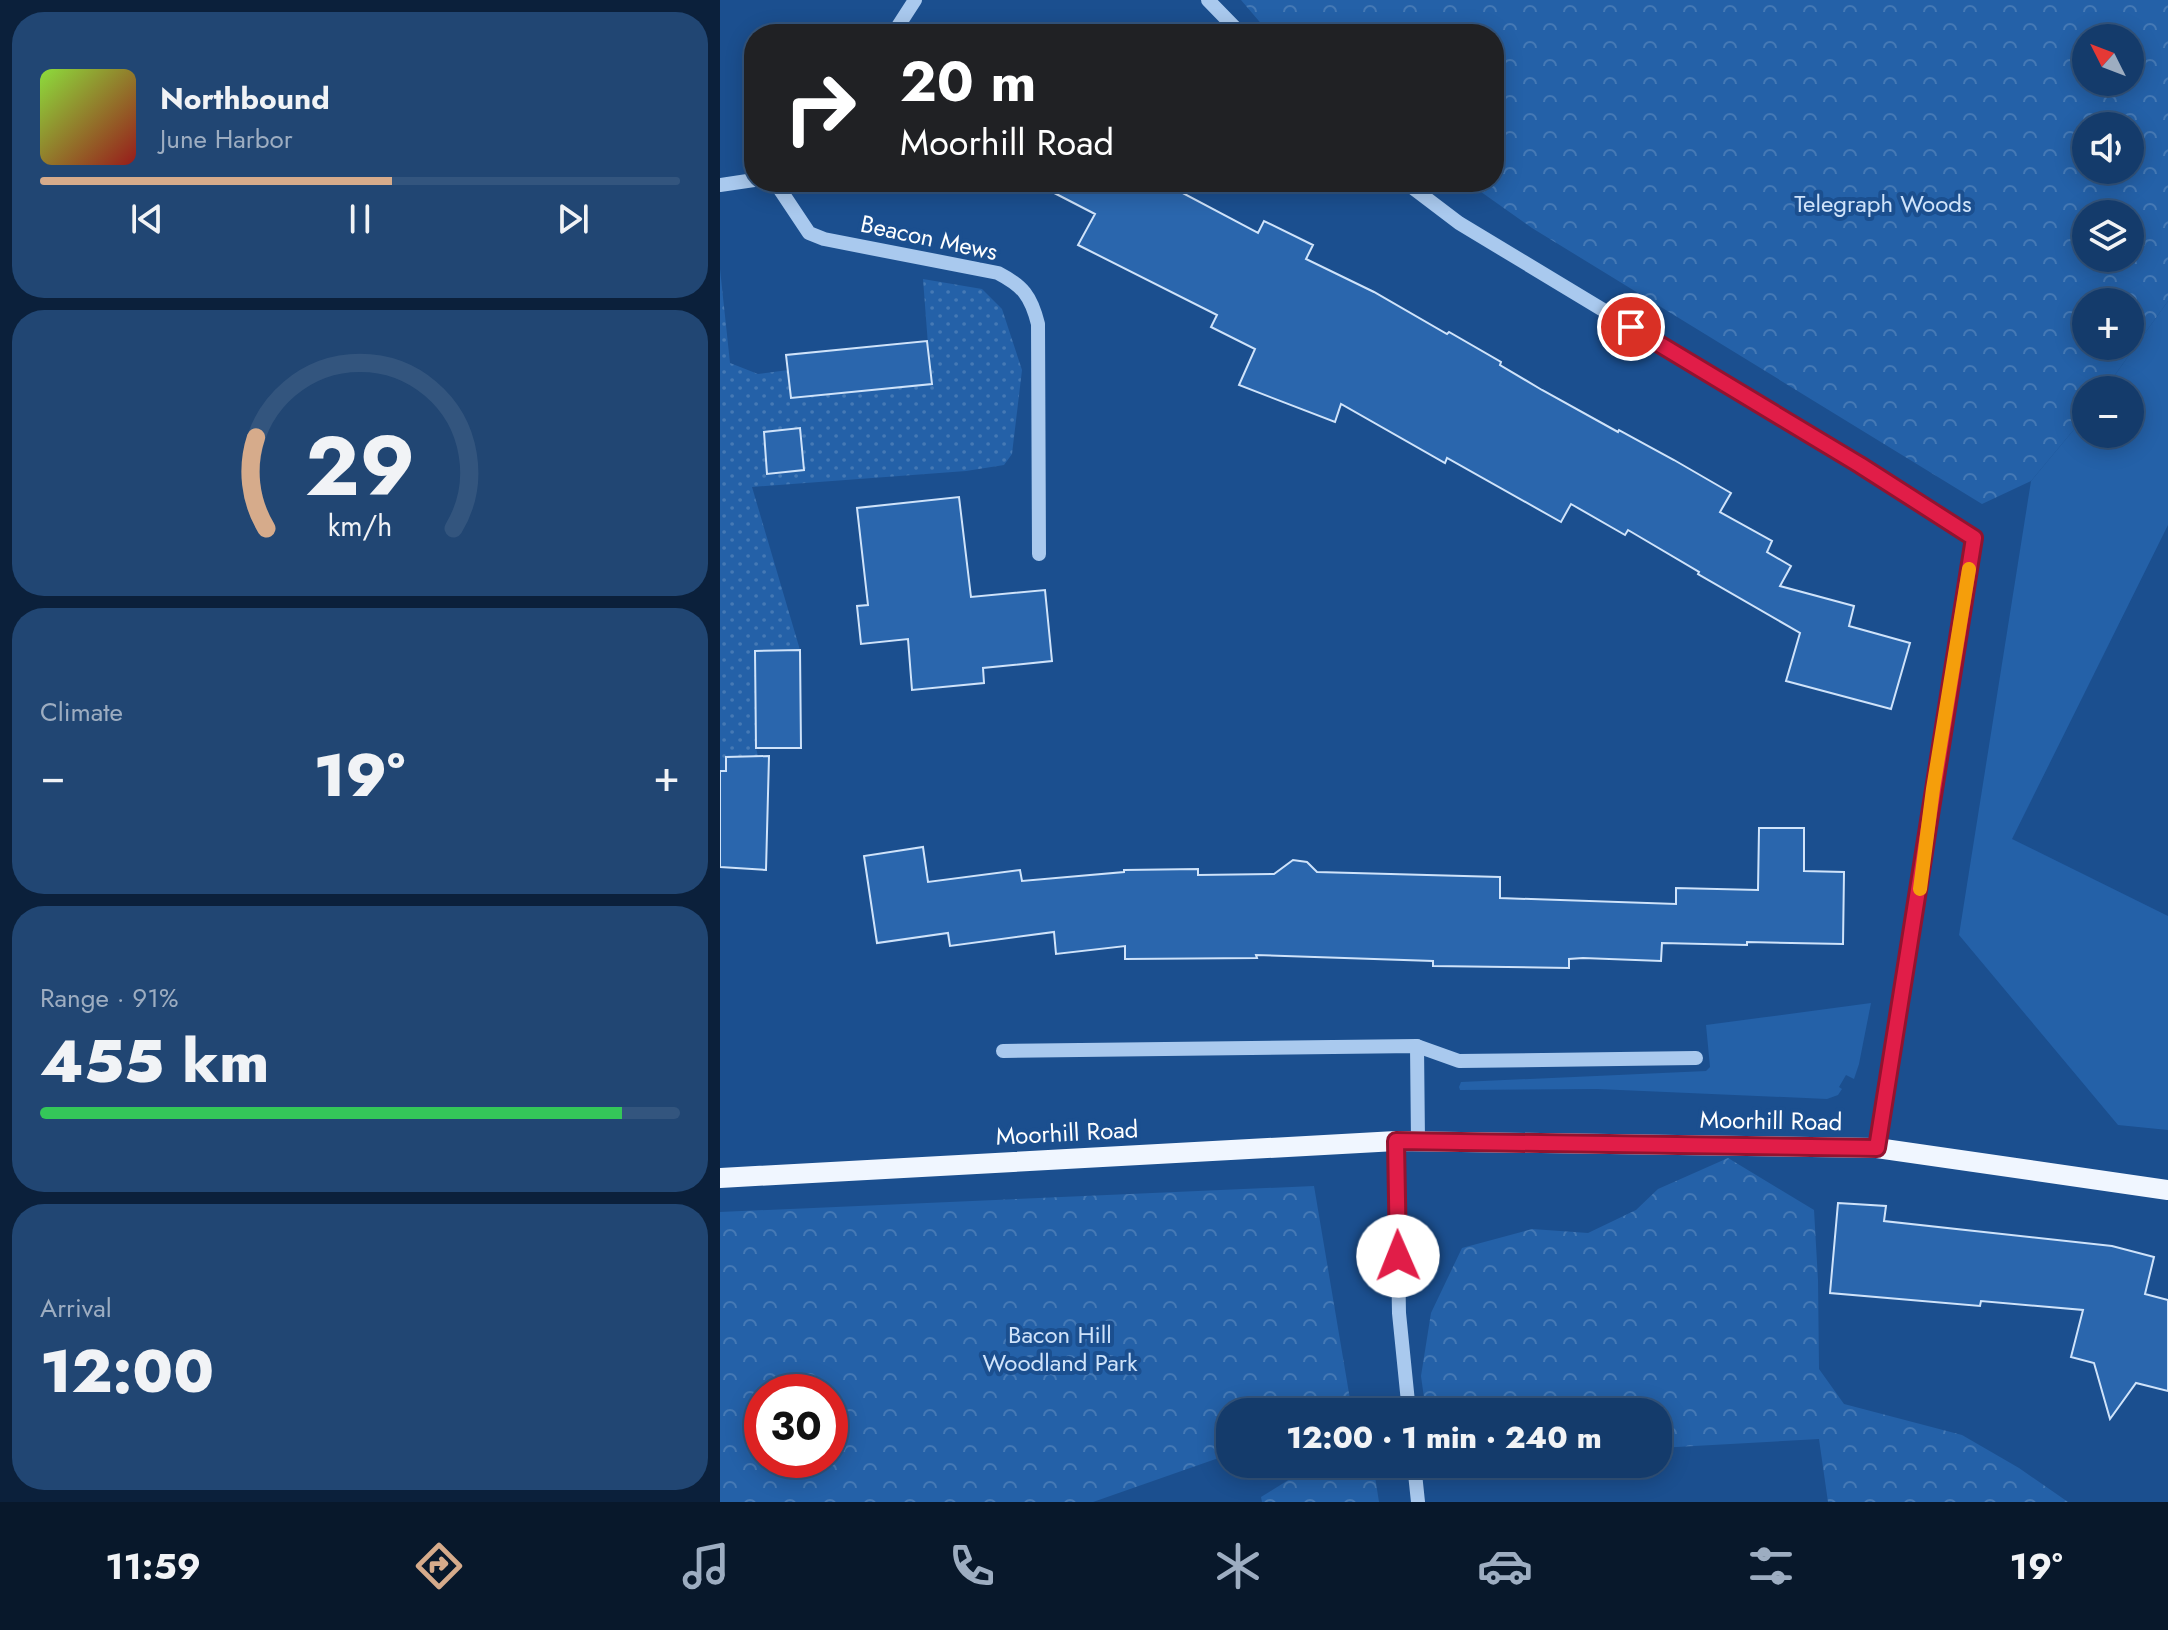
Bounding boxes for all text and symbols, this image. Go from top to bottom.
north arrow [2072,24,2144,96]
map controls [2072,24,2144,448]
text: 20 m [900,41,1037,122]
icon: right [768,56,872,160]
text: Northbound [160,77,330,120]
button: sound [2072,112,2144,184]
text: Moorhill Road [900,116,1114,168]
text: June Harbor [160,120,293,158]
park label: Telegraph Woods [1794,186,1972,221]
icon: previous [125,197,169,241]
icon: pause [338,197,382,241]
icon: next [551,197,595,241]
button: layers [2072,200,2144,272]
street label: Beacon Mews [857,206,1001,269]
button: + [2072,288,2144,360]
pin [1597,293,1665,361]
icon: arrive [1609,305,1653,349]
button: − [2072,376,2144,448]
text: 29 [305,406,415,526]
text: km/h [328,505,392,547]
text: Climate [40,693,123,731]
text: 19° [314,732,405,819]
text: − [40,744,66,808]
text: + [653,744,680,808]
text: Range · 91% [40,979,179,1017]
text: 455 km [40,1018,269,1105]
street label: Moorhill Road [1699,1102,1843,1139]
street label: Moorhill Road [995,1111,1139,1154]
position arrow [1356,1214,1440,1298]
text: Arrival [40,1289,112,1327]
park label: Bacon Hill Woodland Park [982,1317,1138,1380]
text: 12:00 [40,1328,214,1415]
speed limit sign: 30 [744,1374,848,1478]
text: 12:00 · 1 min · 240 m [1286,1416,1602,1459]
icon: directions [411,1538,467,1594]
icon: music [678,1538,734,1594]
icon: phone [944,1538,1000,1594]
icon: climate [1210,1538,1266,1594]
icon: car [1477,1538,1533,1594]
icon: filters [1743,1538,1799,1594]
text: 11:59 [105,1540,201,1592]
text: 19° [2010,1540,2063,1592]

